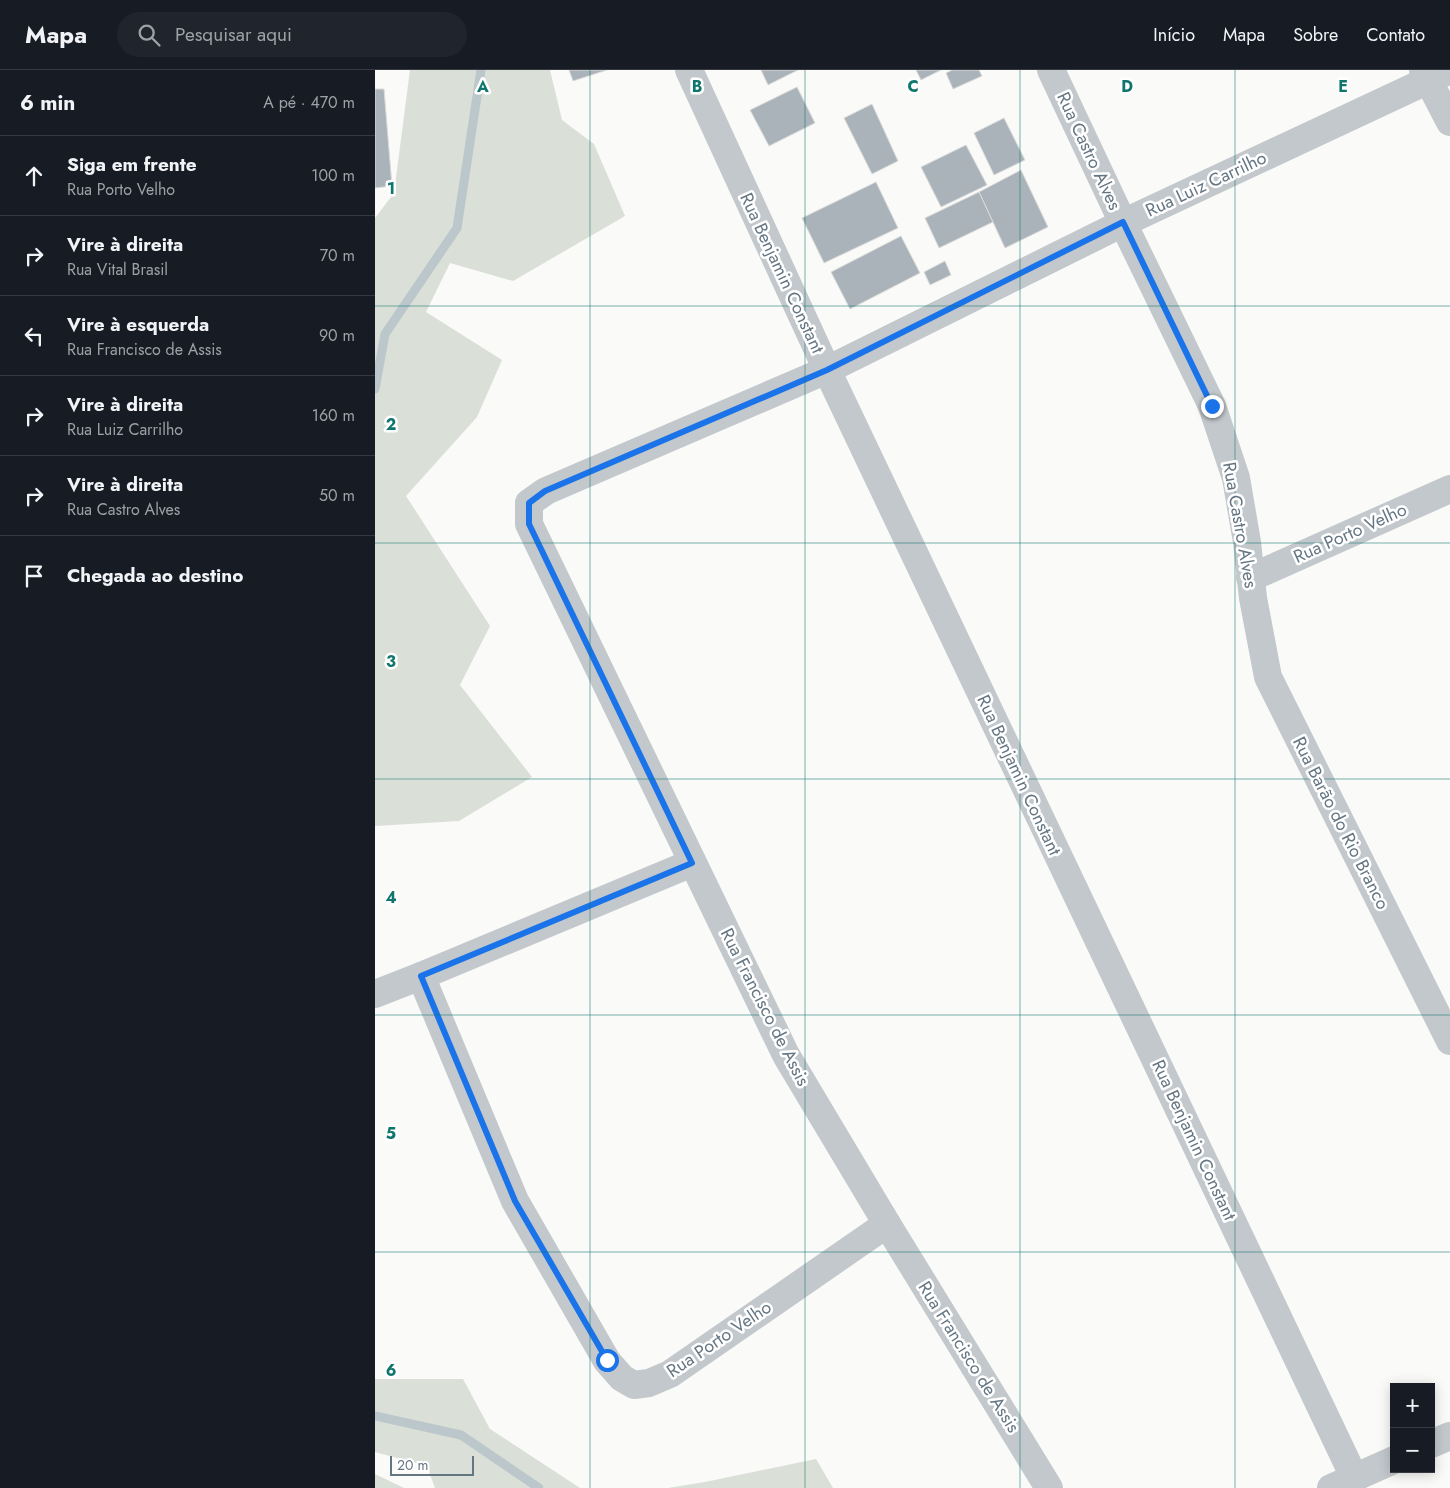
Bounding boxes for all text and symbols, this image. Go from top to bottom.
search box [117,12,467,57]
text: Mapa [25,17,87,52]
icon: search [135,21,163,49]
text: Pesquisar aqui [175,21,292,48]
text: Início [1153,22,1195,48]
text: Mapa [1223,22,1265,48]
text: Sobre [1293,22,1338,48]
text: Contato [1366,22,1425,48]
text: A [476,75,489,98]
text: B [692,75,702,98]
text: C [907,75,919,98]
text: D [1121,75,1133,98]
text: E [1338,75,1348,98]
text: 6 min [20,88,75,118]
street label: Rua Castro Alves [1050,88,1128,214]
text: A pé · 470 m [263,91,355,114]
street label: Rua Luiz Carrilho [1141,145,1271,223]
text: Siga em frente [67,151,197,178]
icon: ahead [20,162,48,190]
text: 100 m [311,164,355,187]
text: 1 [387,177,395,200]
text: Rua Porto Velho [67,178,175,201]
street label: Rua Benjamin Constant [733,188,831,358]
text: Vire à direita [67,231,183,258]
icon: right [20,242,48,270]
text: 70 m [320,244,355,267]
text: Rua Vital Brasil [67,258,168,281]
text: Vire à esquerda [67,311,209,338]
icon: left [20,322,48,350]
text: 90 m [319,324,355,347]
text: Rua Francisco de Assis [67,338,222,361]
text: Vire à direita [67,391,183,418]
route end [1201,395,1224,418]
icon: right [20,402,48,430]
text: 160 m [312,404,355,427]
text: 2 [386,413,396,436]
text: Rua Luiz Carrilho [67,418,183,441]
street label: Rua Castro Alves [1216,460,1264,590]
text: Vire à direita [67,471,183,498]
icon: right [20,482,48,510]
text: 50 m [319,484,355,507]
street label: Rua Porto Velho [1289,496,1411,570]
text: Rua Castro Alves [67,498,180,521]
icon: arrive [20,562,48,590]
text: Chegada ao destino [67,562,243,589]
text: 3 [386,650,396,673]
street label: Rua Benjamin Constant [970,690,1068,860]
street label: Rua Barão do Rio Branco [1286,732,1396,914]
text: 4 [385,886,397,909]
street label: Rua Francisco de Assis [714,924,816,1090]
street label: Rua Benjamin Constant [1145,1055,1243,1225]
text: 5 [386,1122,396,1145]
street label: Rua Francisco de Assis [912,1276,1026,1438]
street label: Rua Porto Velho [661,1294,777,1384]
route start [596,1349,619,1372]
text: 6 [386,1359,396,1382]
map controls [1390,1383,1435,1473]
button: + [1390,1383,1435,1428]
button: − [1390,1428,1435,1473]
scale bar [390,1453,474,1476]
text: 20 m [397,1455,429,1475]

